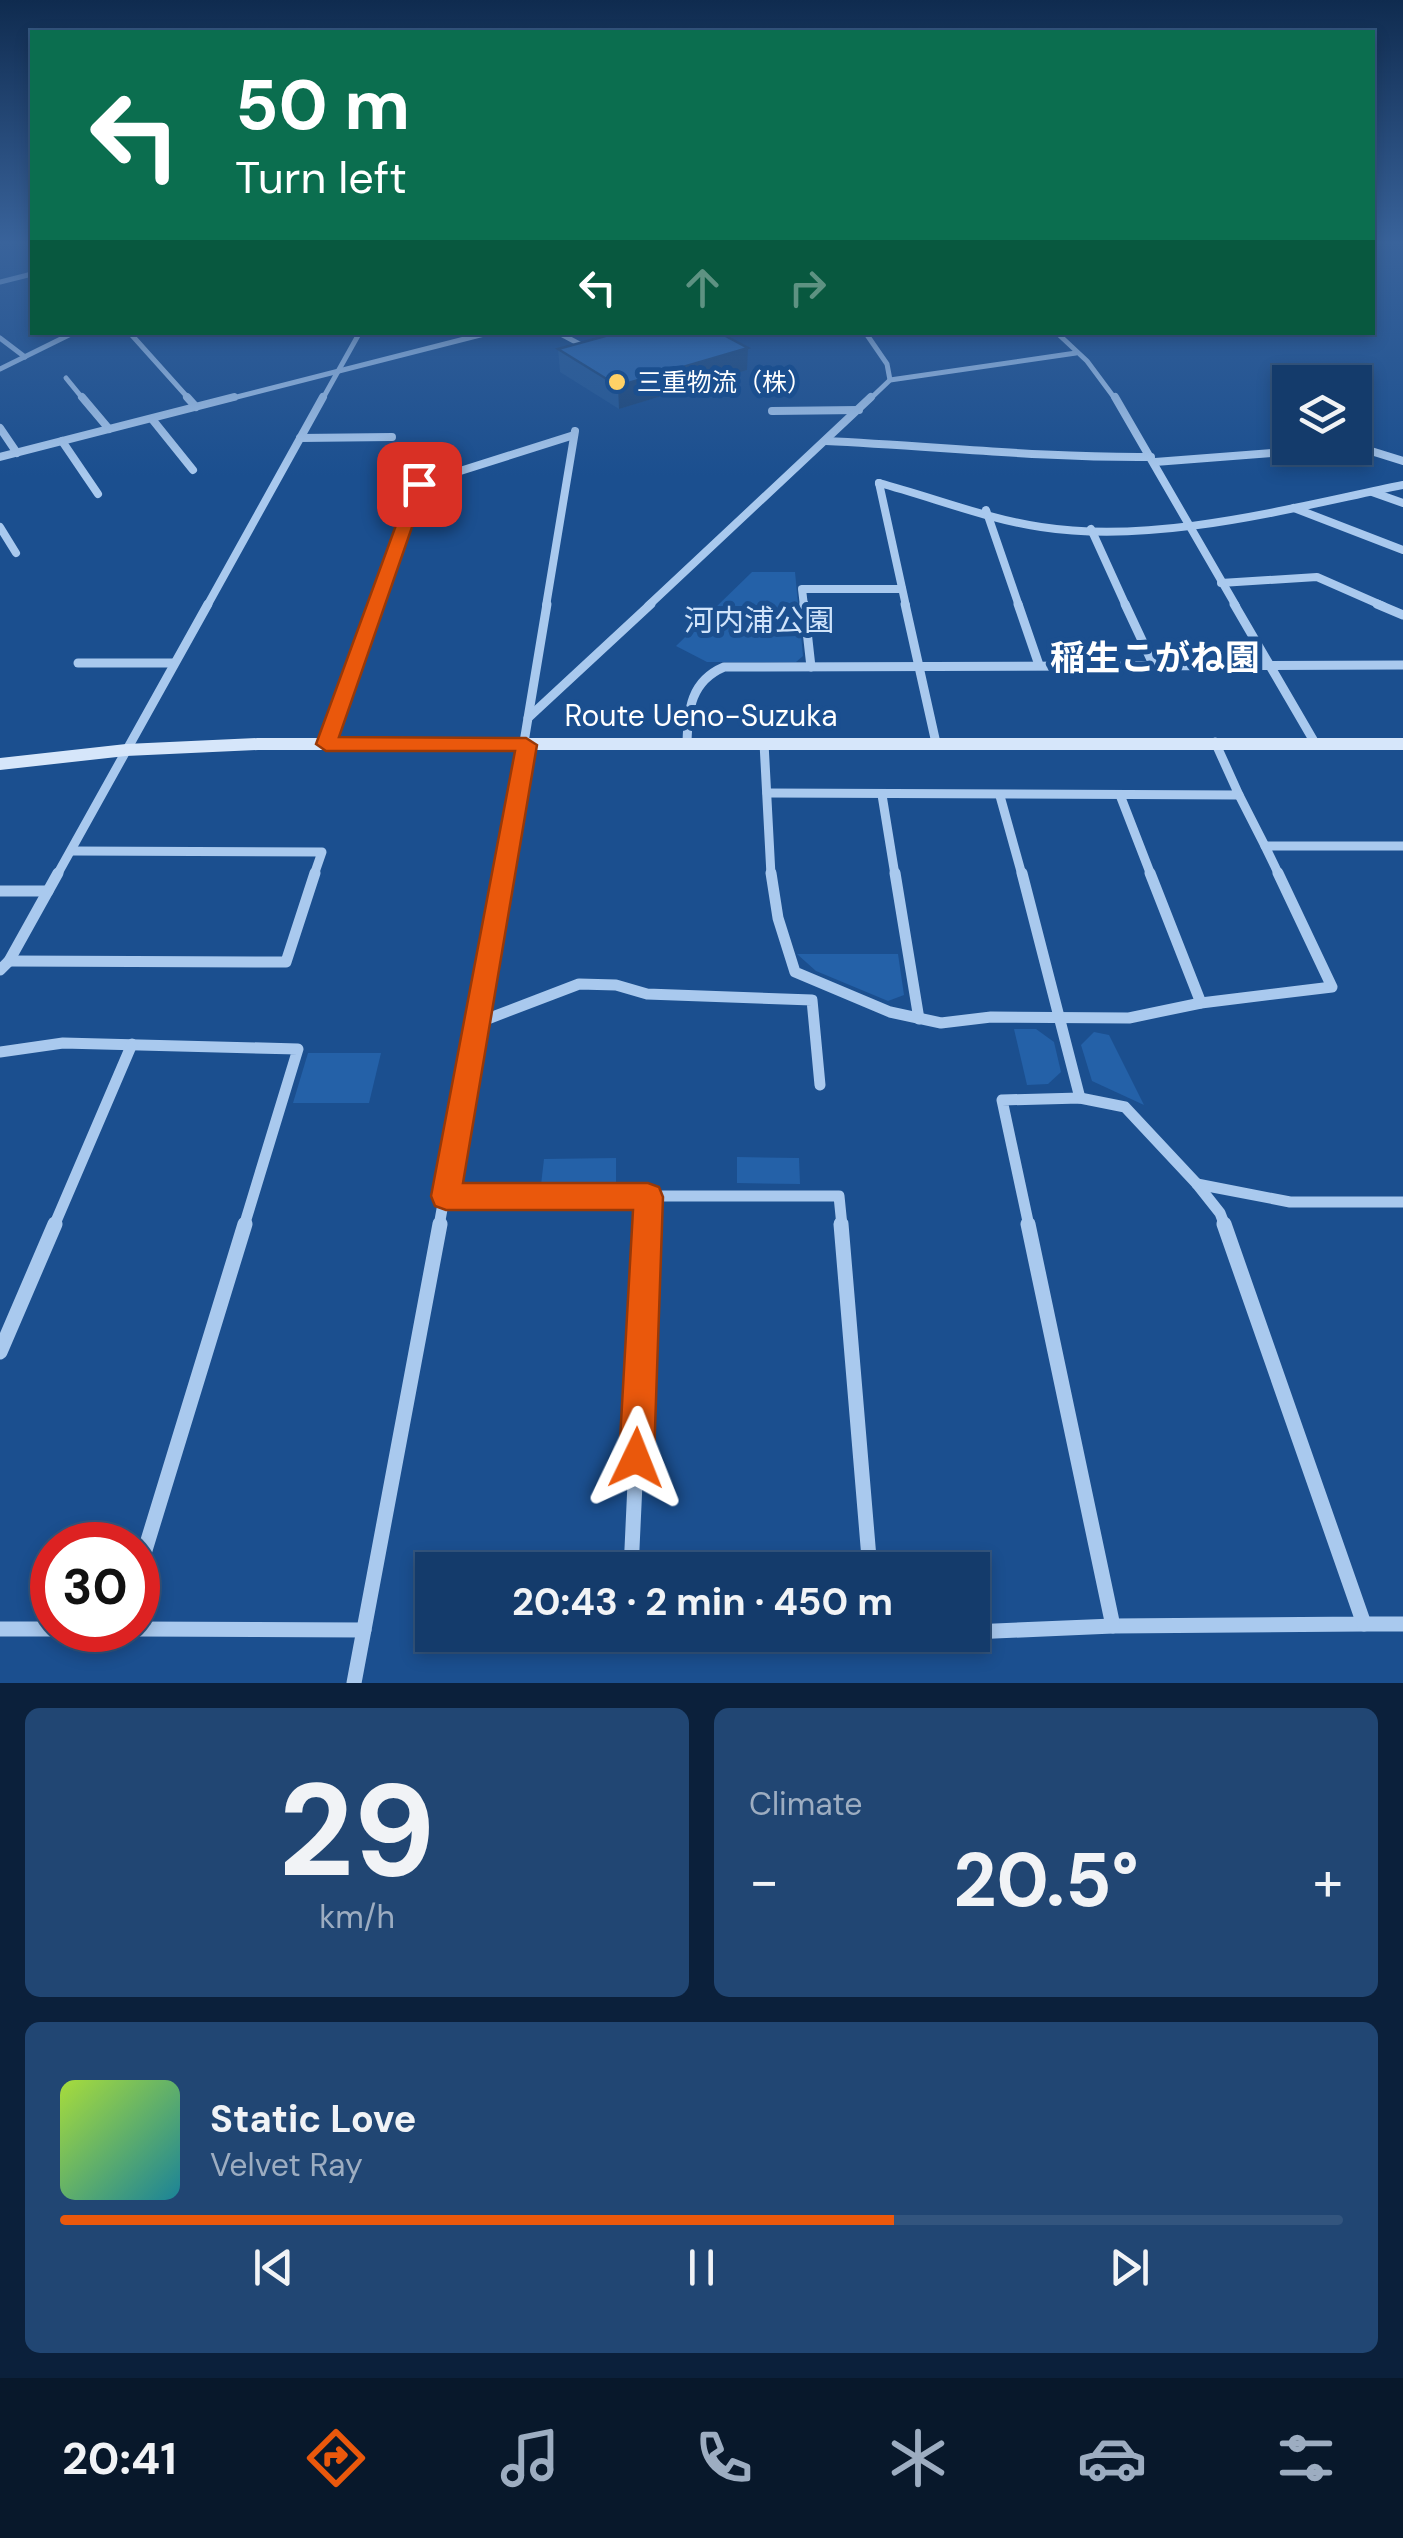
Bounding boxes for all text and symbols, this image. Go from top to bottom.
text: 50 m [235,60,410,151]
icon: left [70,70,200,200]
text: Turn left [235,148,407,207]
icon: left [570,260,625,315]
icon: ahead [675,260,730,315]
icon: right [780,260,835,315]
map controls [1272,365,1372,465]
button: layers [1272,365,1372,465]
place label: 三重物流（株） [637,366,812,399]
marker: 三重物流（株） [606,371,628,393]
pin [377,442,462,527]
icon: arrive [392,457,447,512]
park label: 河内浦公園 [684,601,834,640]
district label: 稲生こがね園 [1050,635,1260,681]
street label: Route Ueno-Suzuka [564,696,838,735]
position arrow [584,1406,688,1510]
speed limit sign: 30 [30,1522,160,1652]
text: 20:43 · 2 min · 450 m [512,1577,893,1627]
text: 29 [278,1746,436,1915]
text: Climate [749,1783,863,1825]
text: 20.5° [953,1832,1139,1929]
text: − [749,1845,779,1917]
text: + [1313,1845,1343,1917]
text: km/h [319,1896,395,1938]
text: Static Love [210,2094,416,2144]
text: Velvet Ray [210,2144,363,2186]
icon: previous [246,2240,301,2295]
icon: pause [674,2240,729,2295]
icon: next [1102,2240,1157,2295]
icon: directions [301,2423,371,2493]
icon: music [495,2423,565,2493]
icon: phone [689,2423,759,2493]
icon: climate [883,2423,953,2493]
icon: car [1077,2423,1147,2493]
icon: filters [1271,2423,1341,2493]
text: 20:41 [62,2429,177,2488]

